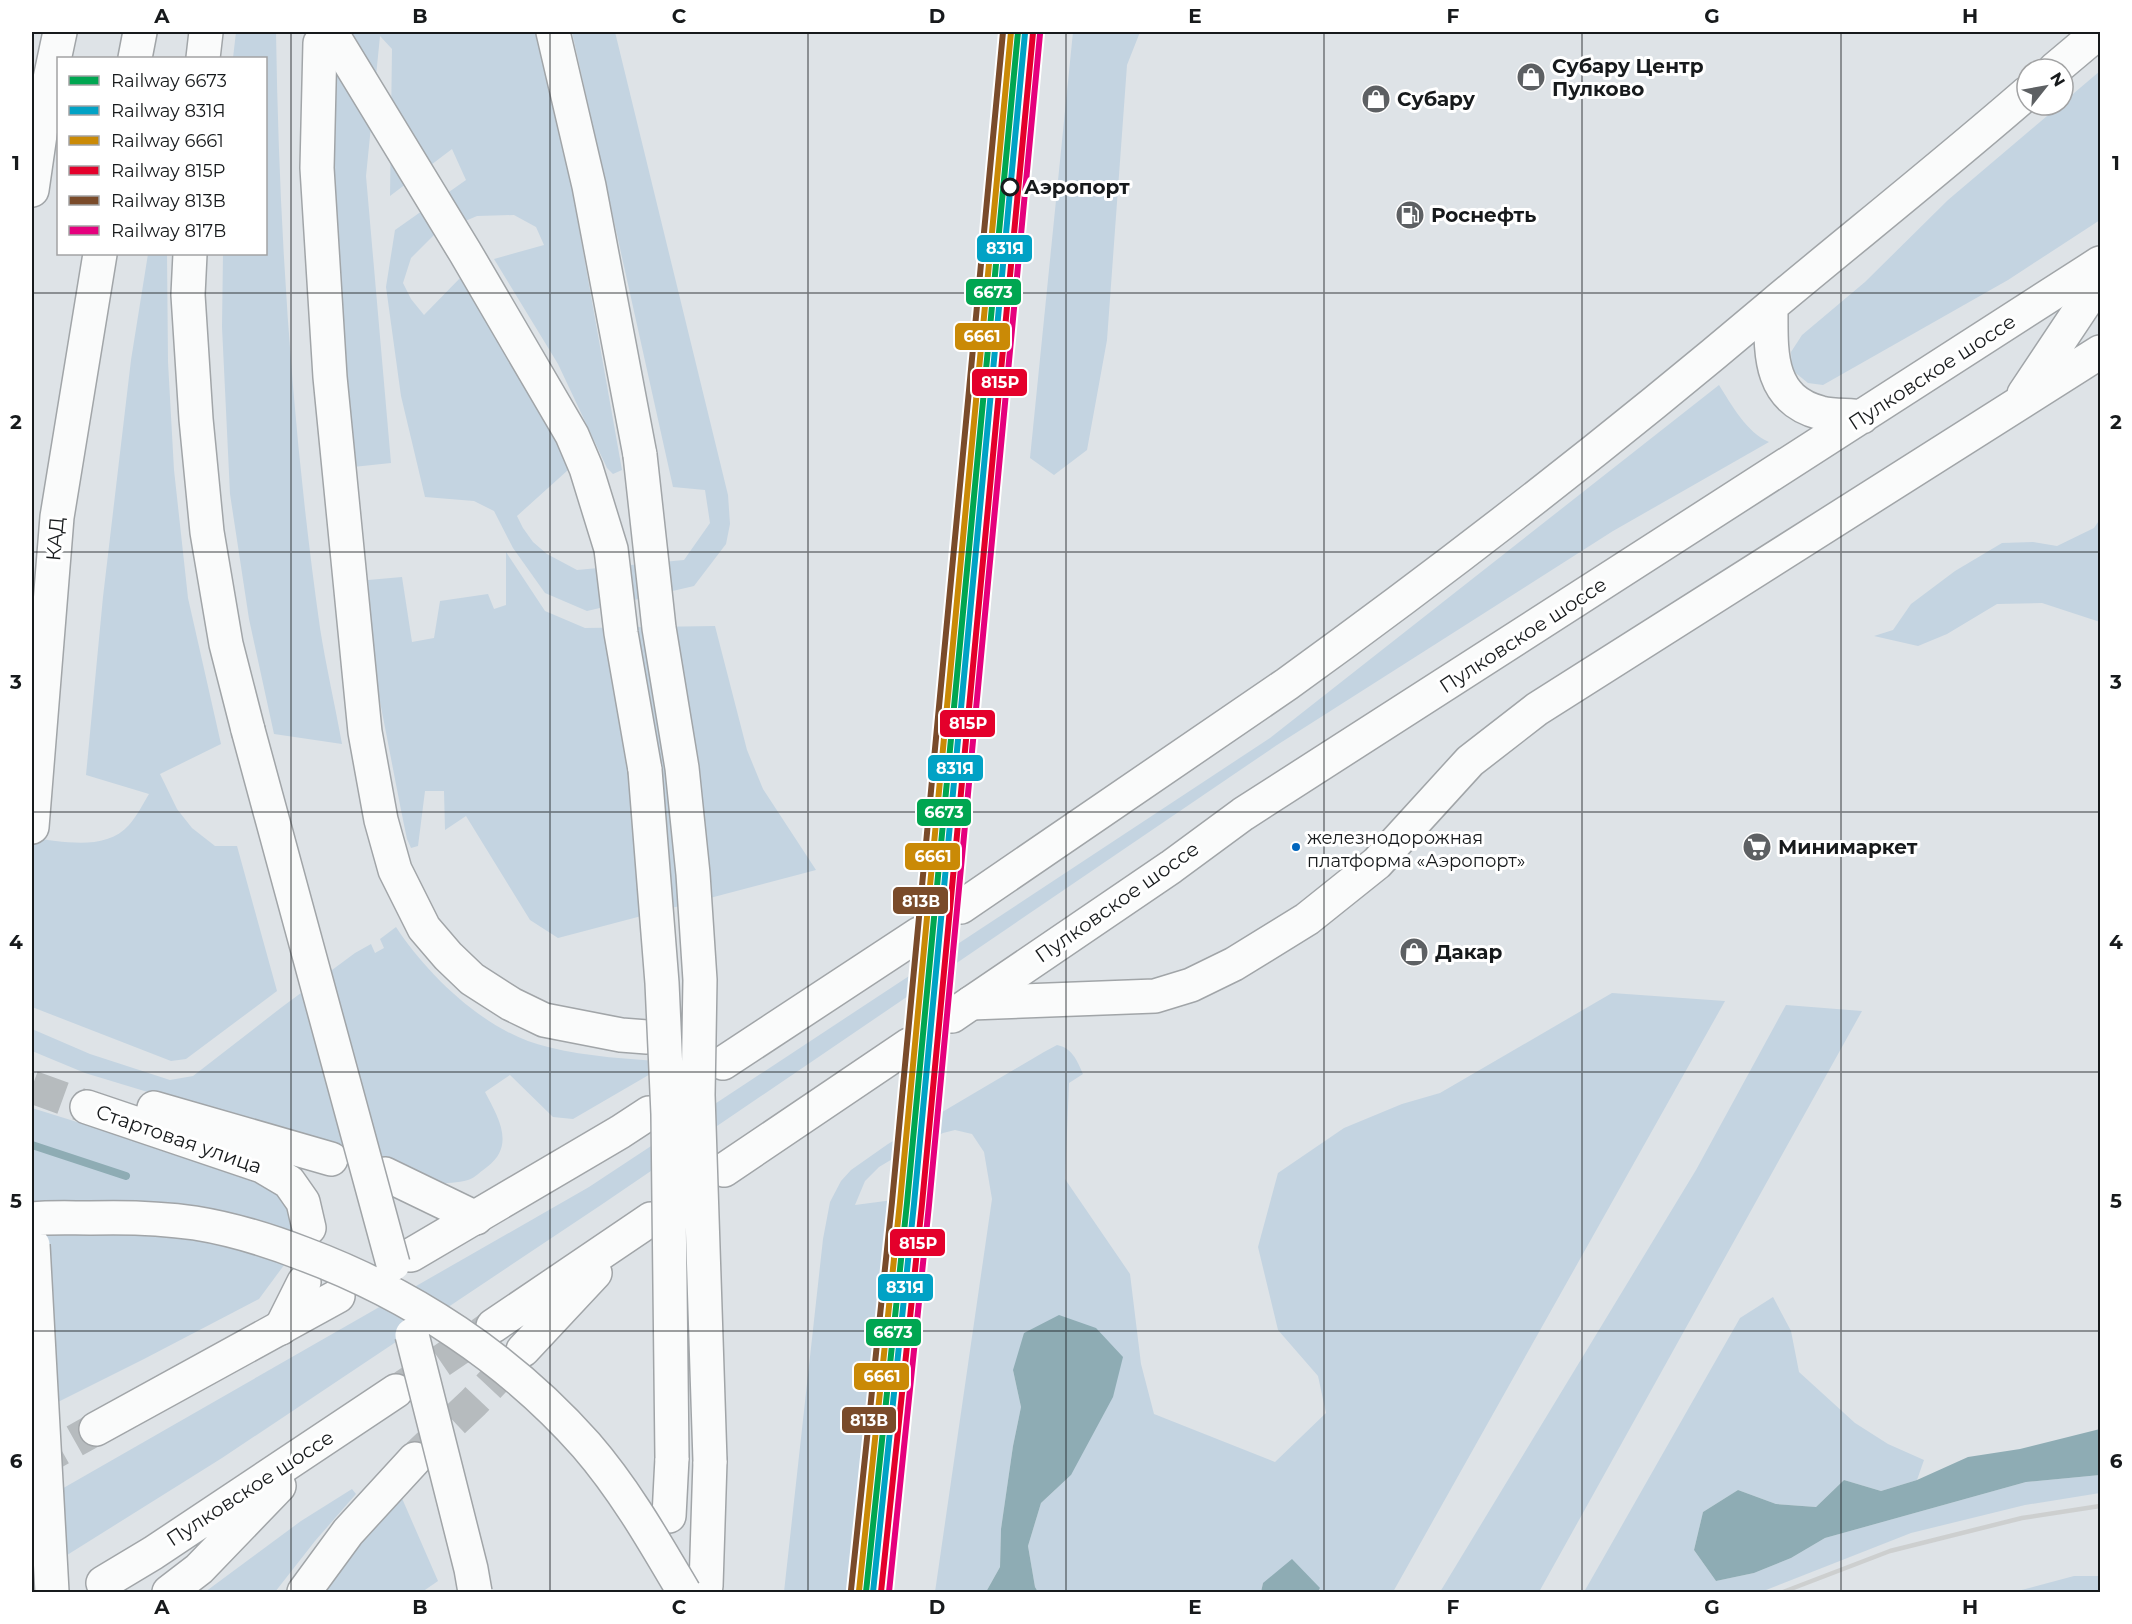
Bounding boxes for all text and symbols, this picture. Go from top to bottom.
text: A [153,4,170,28]
text: B [412,4,428,28]
text: C [672,4,687,28]
text: D [929,4,945,28]
text: E [1188,4,1202,28]
text: F [1447,4,1460,28]
text: G [1704,4,1720,28]
text: H [1962,4,1978,28]
place label: Субару Центр Пулково [1552,54,1704,101]
legend [57,57,267,255]
north arrow [2015,57,2075,117]
shop icon: Субару Центр Пулково [1515,61,1547,93]
text: N [2046,69,2069,90]
text: Railway 6673 [111,70,227,92]
shop icon: Субару [1360,83,1392,115]
place label: Субару [1397,87,1476,111]
text: Railway 831Я [111,100,226,122]
text: Railway 6661 [111,130,224,152]
text: 1 [12,151,20,175]
text: 1 [2112,151,2120,175]
text: Railway 815Р [111,160,225,182]
place label: Аэропорт [1024,175,1130,199]
marker: Аэропорт [1001,178,1019,196]
text: Railway 813В [111,190,226,212]
fuel station icon: Роснефть [1394,199,1426,231]
place label: Роснефть [1431,203,1536,227]
text: Railway 817В [111,220,227,242]
line badge: 831Я [976,234,1033,263]
text: 831Я [986,239,1024,258]
line badge: 6673 [965,278,1022,306]
text: 6673 [973,283,1013,302]
street label: Пулковское шоссе [1844,309,2020,435]
line badge: 6661 [954,322,1011,351]
text: 6661 [964,327,1000,346]
line badge: 815Р [971,368,1028,397]
text: 815Р [981,373,1019,392]
text: 2 [10,410,22,434]
text: 2 [2110,410,2122,434]
street label: КАД [41,516,69,562]
street label: Пулковское шоссе [1435,572,1611,698]
text: 3 [9,670,22,694]
text: 3 [2109,670,2122,694]
line badge: 815Р [939,709,996,738]
text: 815Р [949,714,987,733]
line badge: 831Я [927,754,984,782]
text: 831Я [936,759,974,778]
line badge: 6673 [916,798,972,827]
text: 6673 [924,803,964,822]
place label: железнодорожная платформа «Аэропорт» [1307,827,1525,872]
supermarket icon: Минимаркет [1741,831,1773,863]
place label: Минимаркет [1778,835,1918,859]
street label: Пулковское шоссе [1030,836,1204,968]
marker: железнодорожная платформа «Аэропорт» [1290,841,1302,853]
line badge: 6661 [904,842,961,871]
text: 6661 [915,847,951,866]
line badge: 813В [892,886,949,915]
text: 813В [902,892,940,911]
text: 4 [9,930,23,954]
text: 4 [2109,930,2123,954]
shop icon: Дакар [1398,936,1430,968]
place label: Дакар [1435,940,1502,964]
street label: Стартовая улица [93,1099,265,1179]
text: 5 [10,1189,22,1213]
text: 5 [2110,1189,2122,1213]
line badge: 815Р [889,1228,946,1257]
text: 815Р [899,1234,937,1253]
line badge: 831Я [877,1273,934,1302]
text: 831Я [886,1278,924,1297]
line badge: 6673 [865,1318,922,1347]
text: 6673 [873,1323,913,1342]
line badge: 6661 [853,1362,910,1391]
text: 6661 [864,1367,900,1386]
line badge: 813В [841,1406,897,1434]
text: 813В [850,1411,888,1430]
street label: Пулковское шоссе [162,1425,338,1551]
text: 6 [10,1449,23,1473]
text: 6 [2110,1449,2123,1473]
text: A [153,1595,170,1619]
text: B [412,1595,428,1619]
text: C [672,1595,687,1619]
text: D [929,1595,945,1619]
text: E [1188,1595,1202,1619]
text: F [1447,1595,1460,1619]
text: G [1704,1595,1720,1619]
text: H [1962,1595,1978,1619]

